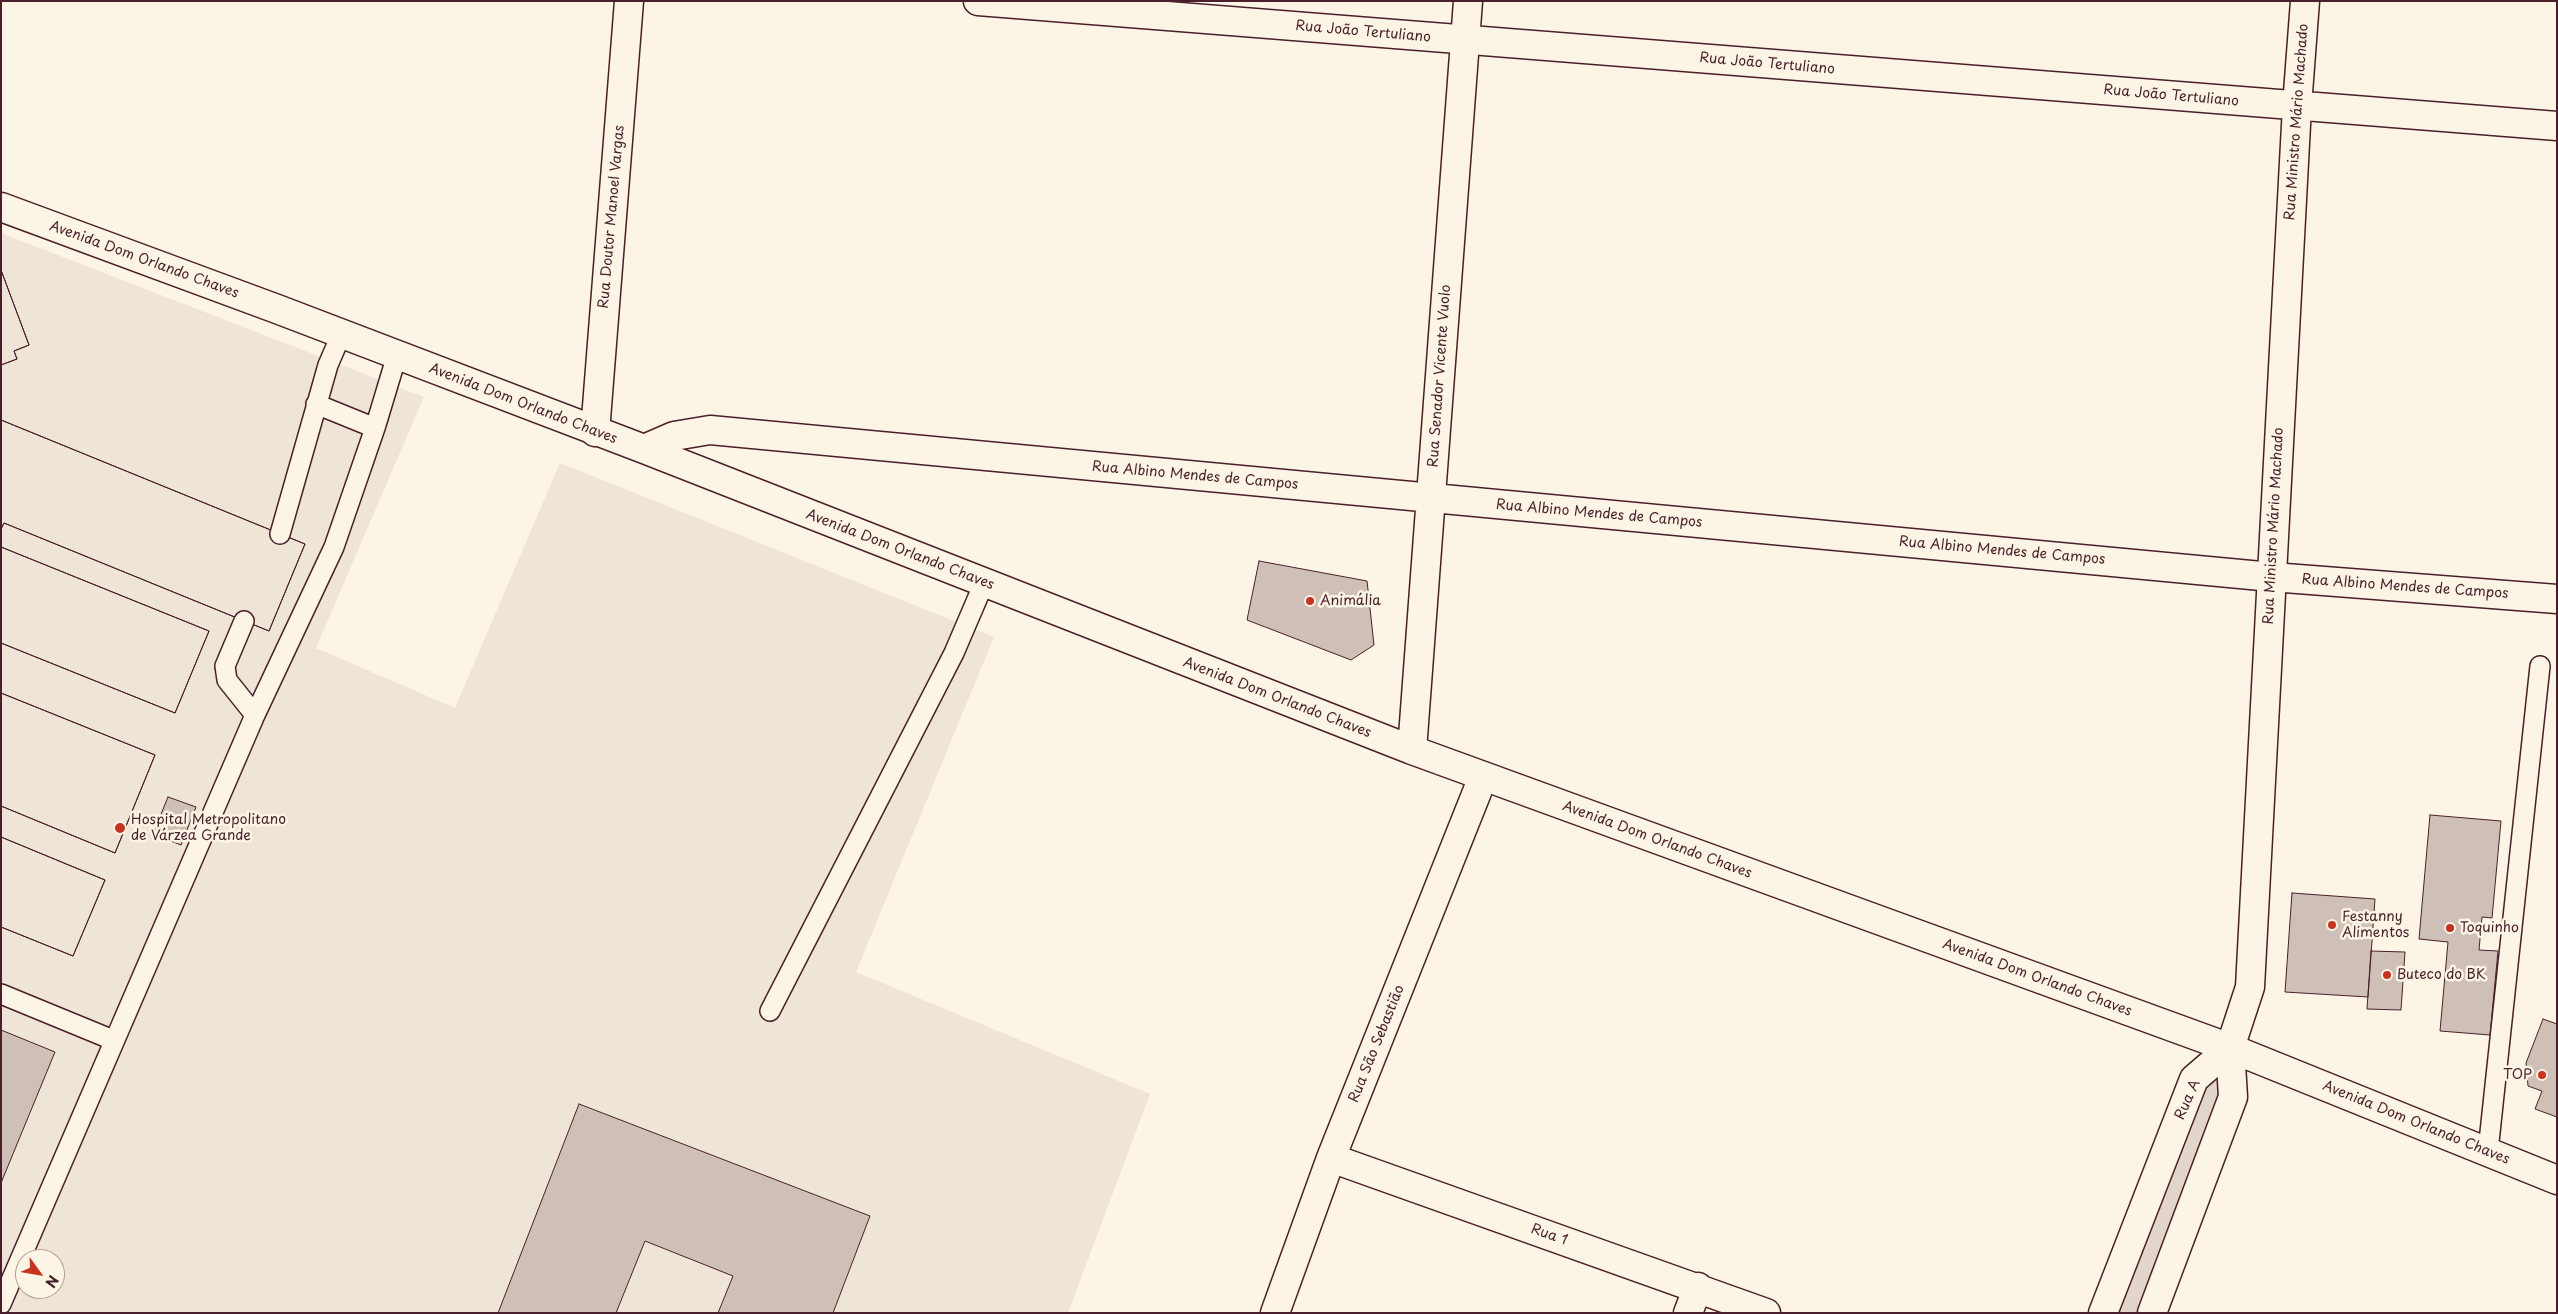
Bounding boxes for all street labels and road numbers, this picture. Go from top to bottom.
street label: Rua João Tertuliano [1294,18,1432,46]
street label: Rua Ministro Mário Machado [2282,23,2312,221]
street label: Rua João Tertuliano [1698,50,1836,78]
street label: Rua João Tertuliano [2102,82,2240,110]
street label: Rua Doutor Manoel Vargas [596,124,628,310]
street label: Avenida Dom Orlando Chaves [47,218,241,302]
street label: Rua Senador Vicente Vuolo [1425,284,1455,468]
street label: Avenida Dom Orlando Chaves [427,360,619,448]
street label: Rua Ministro Mário Machado [2260,427,2288,625]
street label: Rua Albino Mendes de Campos [1091,459,1299,493]
street label: Rua Albino Mendes de Campos [1495,497,1703,531]
street label: Avenida Dom Orlando Chaves [804,506,996,594]
street label: Rua Albino Mendes de Campos [1898,534,2106,568]
street label: Rua Albino Mendes de Campos [2301,571,2509,603]
street label: Avenida Dom Orlando Chaves [1181,654,1373,742]
street label: Avenida Dom Orlando Chaves [1560,798,1754,882]
street label: Avenida Dom Orlando Chaves [1940,936,2134,1020]
street label: Rua São Sebastião [1346,983,1408,1105]
street label: Rua A [2172,1077,2204,1123]
street label: Avenida Dom Orlando Chaves [2320,1078,2512,1168]
street label: Rua 1 [1528,1221,1570,1249]

